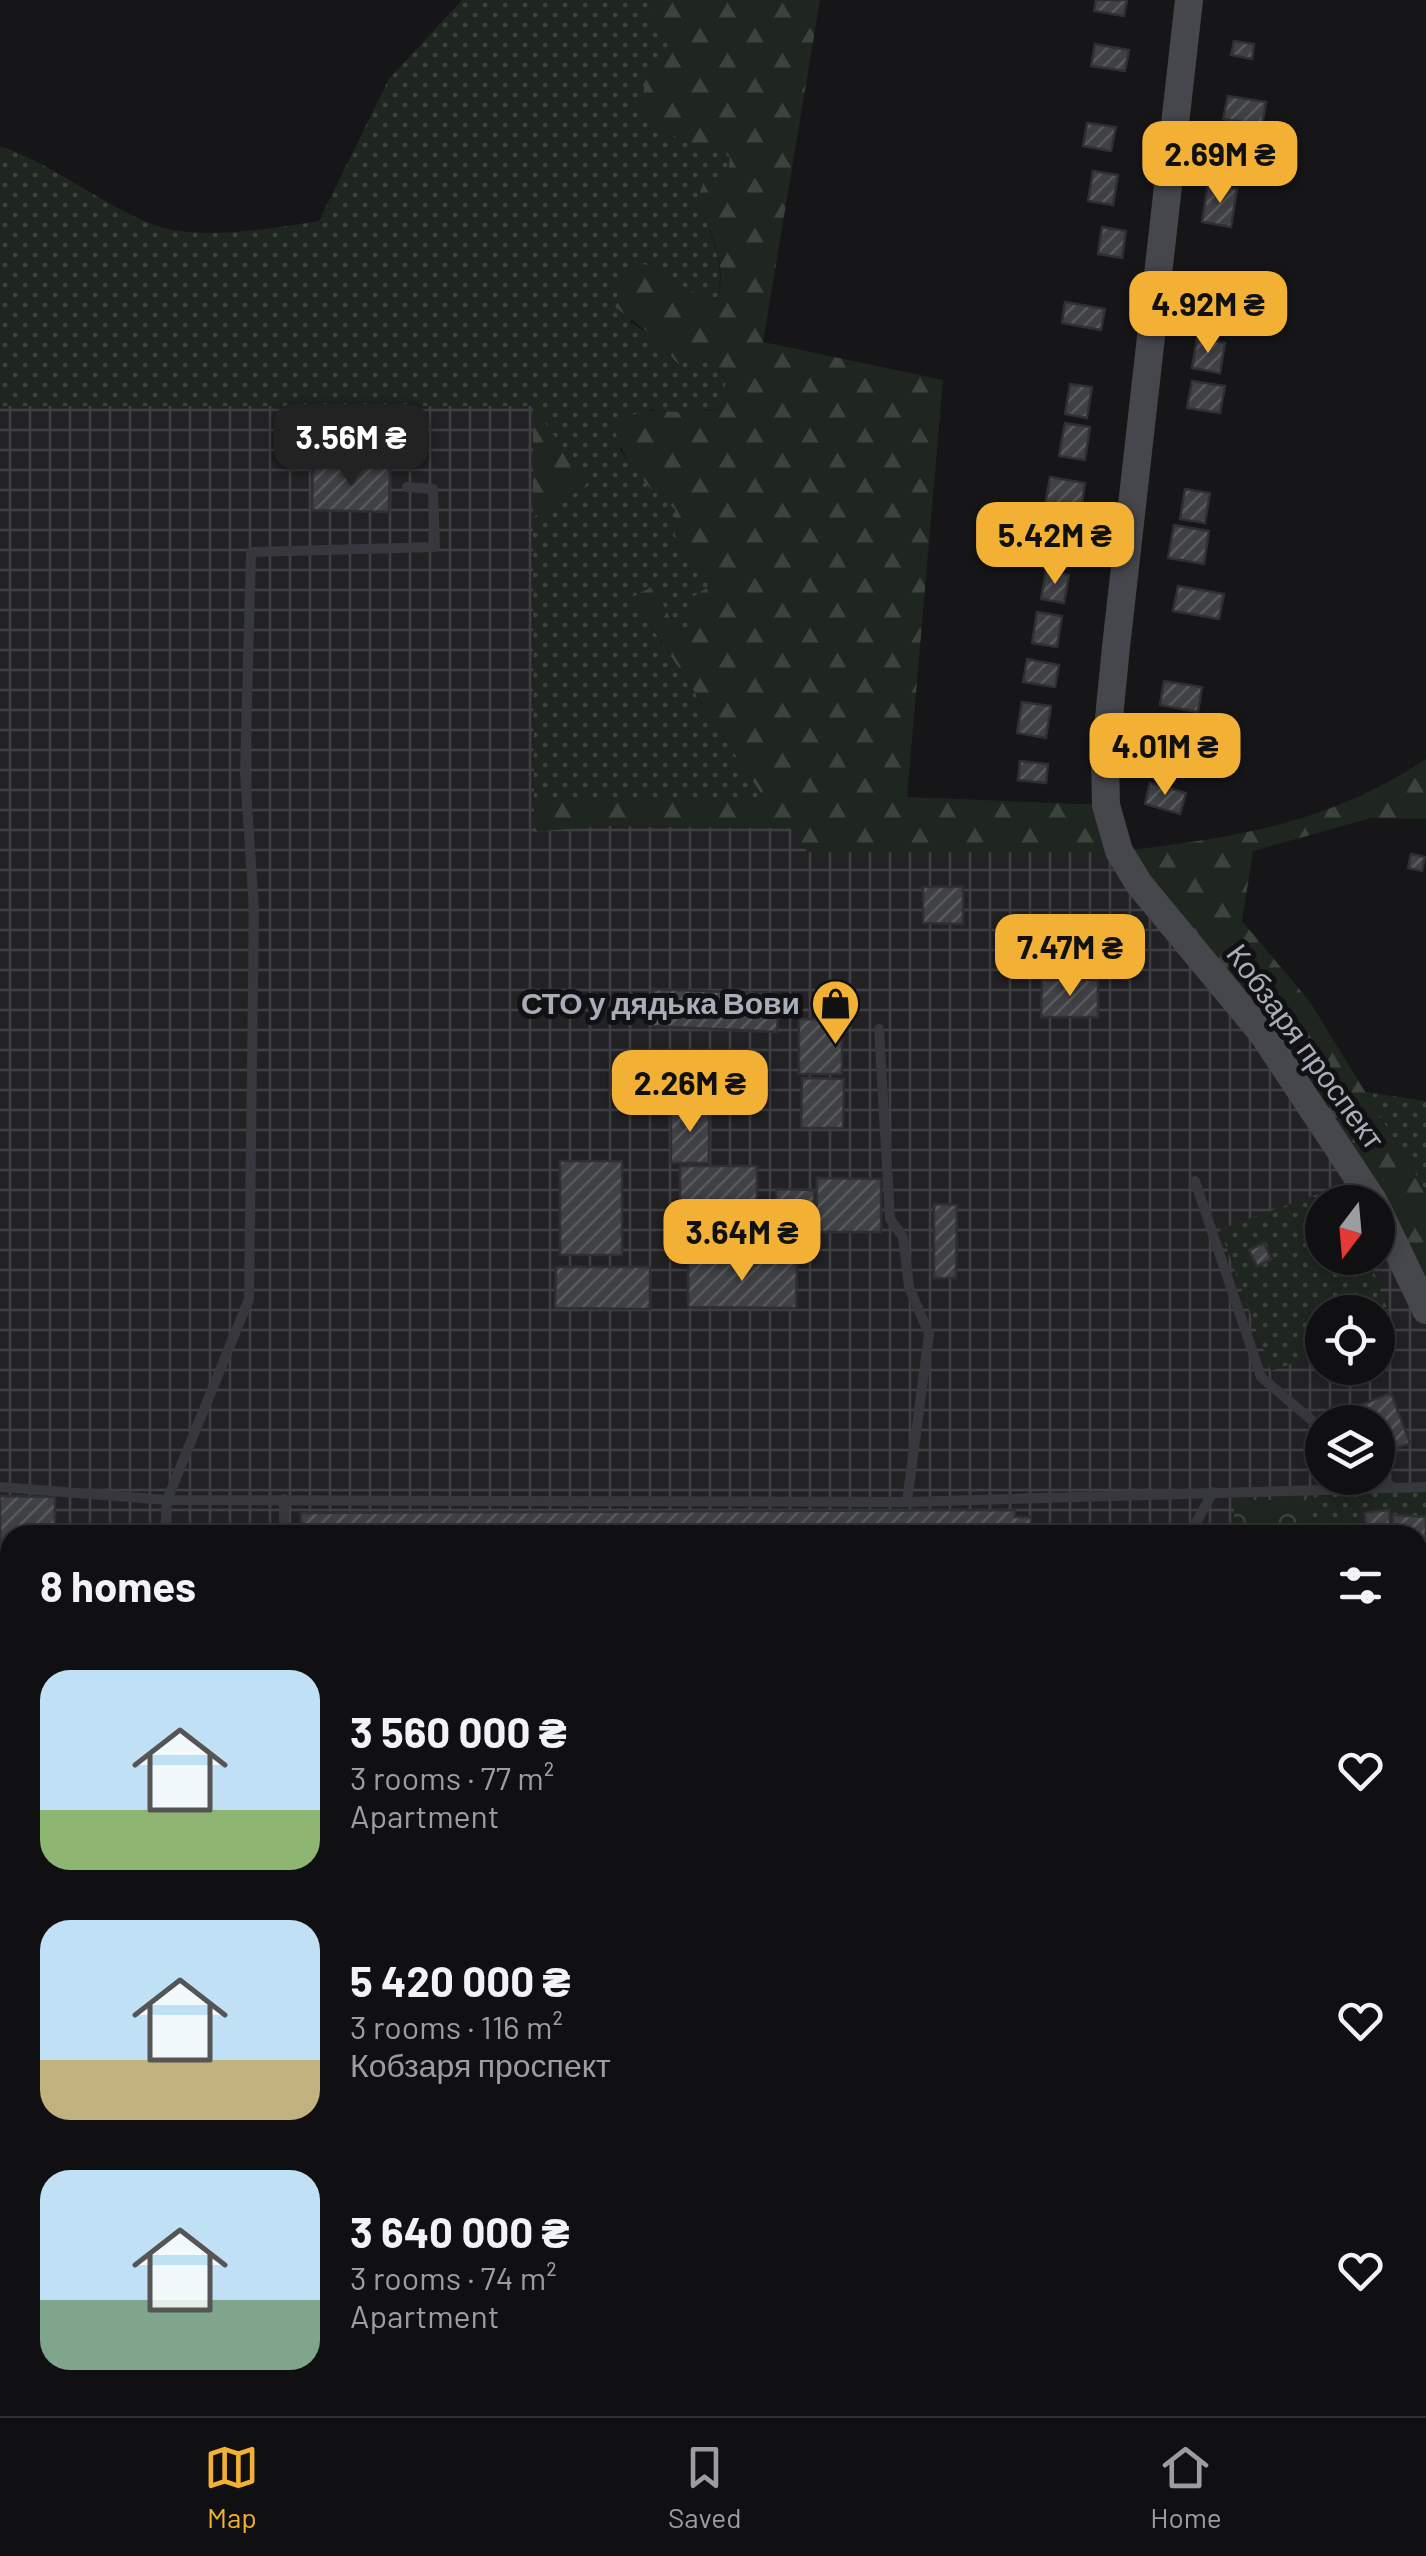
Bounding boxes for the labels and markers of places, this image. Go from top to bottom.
pin: 2.69M ₴ [1128,121,1312,206]
pin: 4.92M ₴ [1116,271,1300,356]
pin: 3.56M ₴ [259,404,443,489]
pin: 5.42M ₴ [963,502,1147,587]
pin: 4.01M ₴ [1073,713,1257,798]
pin: 7.47M ₴ [978,914,1162,999]
shop icon: СТО у дядька Вови [809,978,861,1046]
place label: СТО у дядька Вови [521,984,800,1020]
pin: 2.26M ₴ [598,1050,782,1135]
pin: 3.64M ₴ [650,1199,834,1284]

